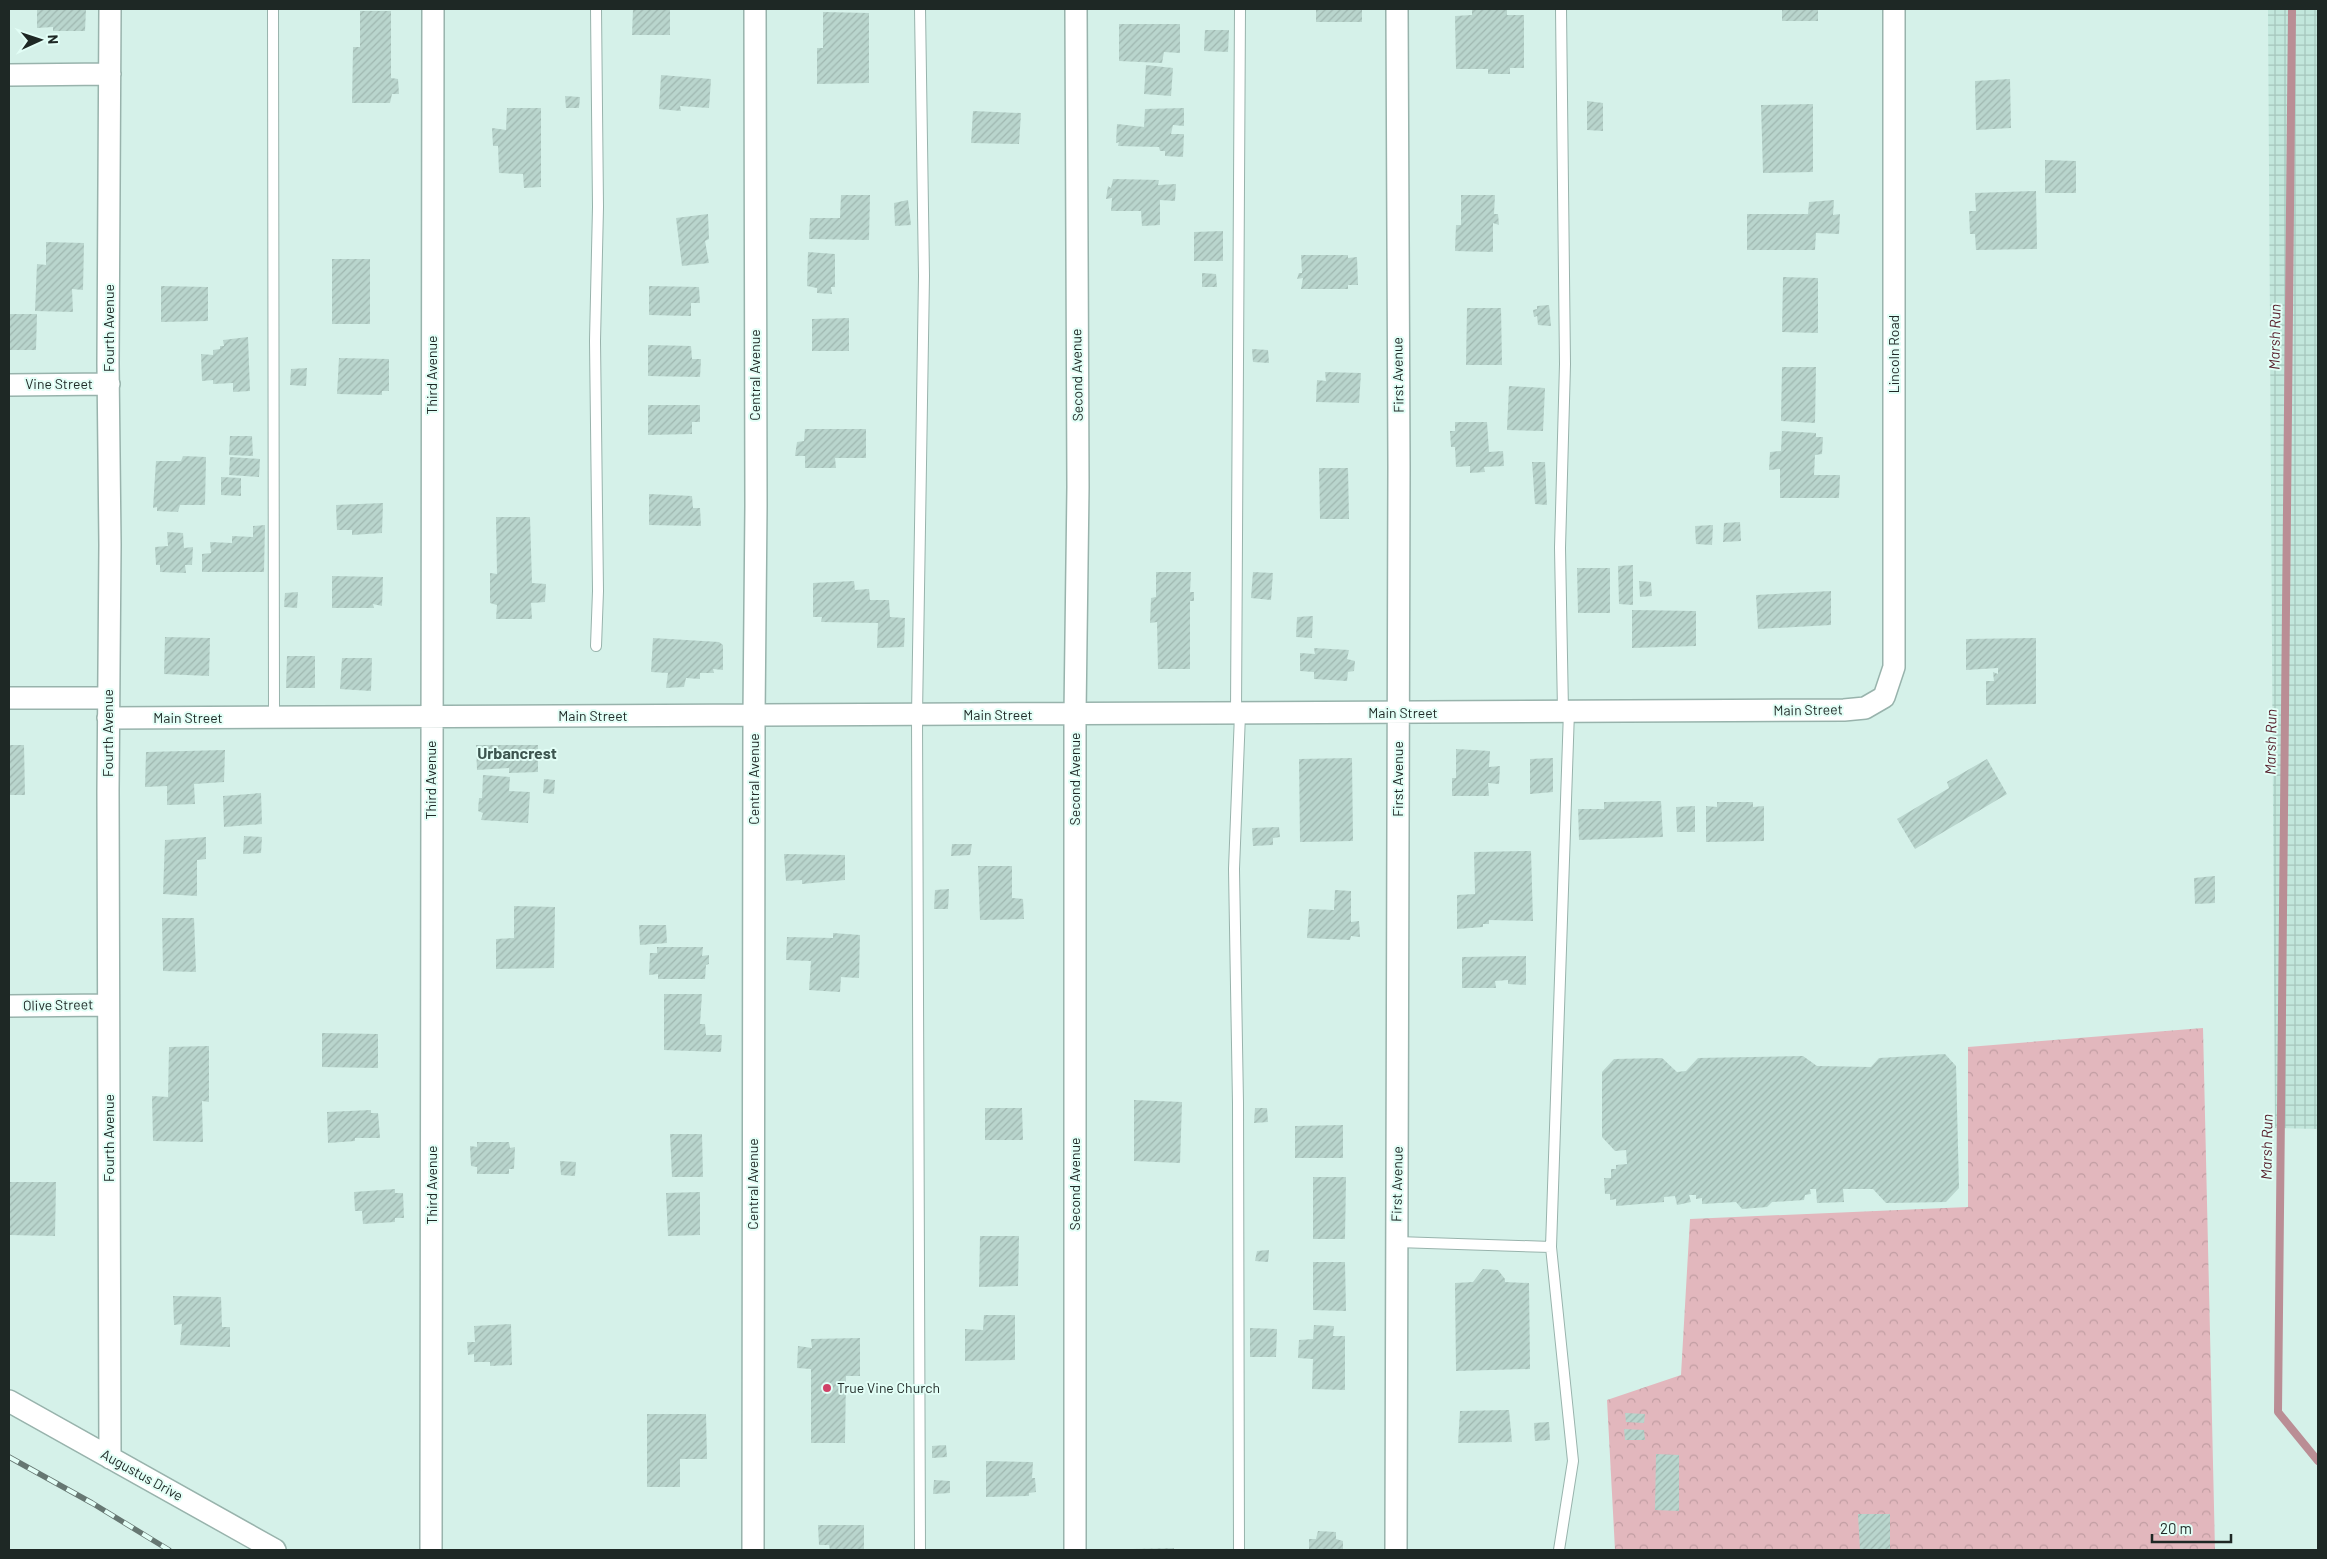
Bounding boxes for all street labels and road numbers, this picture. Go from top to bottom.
street label: Fourth Avenue [100,284,117,372]
street label: Lincoln Road [1885,315,1902,393]
street label: Second Avenue [1067,328,1086,422]
street label: Central Avenue [746,329,763,421]
street label: Third Avenue [423,335,440,415]
street label: First Avenue [1388,337,1407,413]
street label: Vine Street [25,375,93,392]
street label: Fourth Avenue [99,689,116,777]
street label: Main Street [1773,700,1843,719]
street label: Main Street [1368,704,1438,721]
street label: Main Street [963,706,1033,723]
street label: Main Street [558,707,628,724]
street label: Main Street [153,709,223,726]
street label: Central Avenue [745,733,762,825]
street label: Second Avenue [1066,733,1083,825]
street label: Third Avenue [422,740,439,820]
street label: First Avenue [1389,741,1406,817]
street label: Olive Street [23,995,93,1014]
street label: Fourth Avenue [100,1094,117,1182]
street label: Central Avenue [744,1138,761,1230]
street label: Second Avenue [1066,1138,1083,1230]
street label: Third Avenue [423,1145,440,1225]
street label: First Avenue [1387,1146,1406,1222]
street label: Augustus Drive [98,1445,186,1504]

